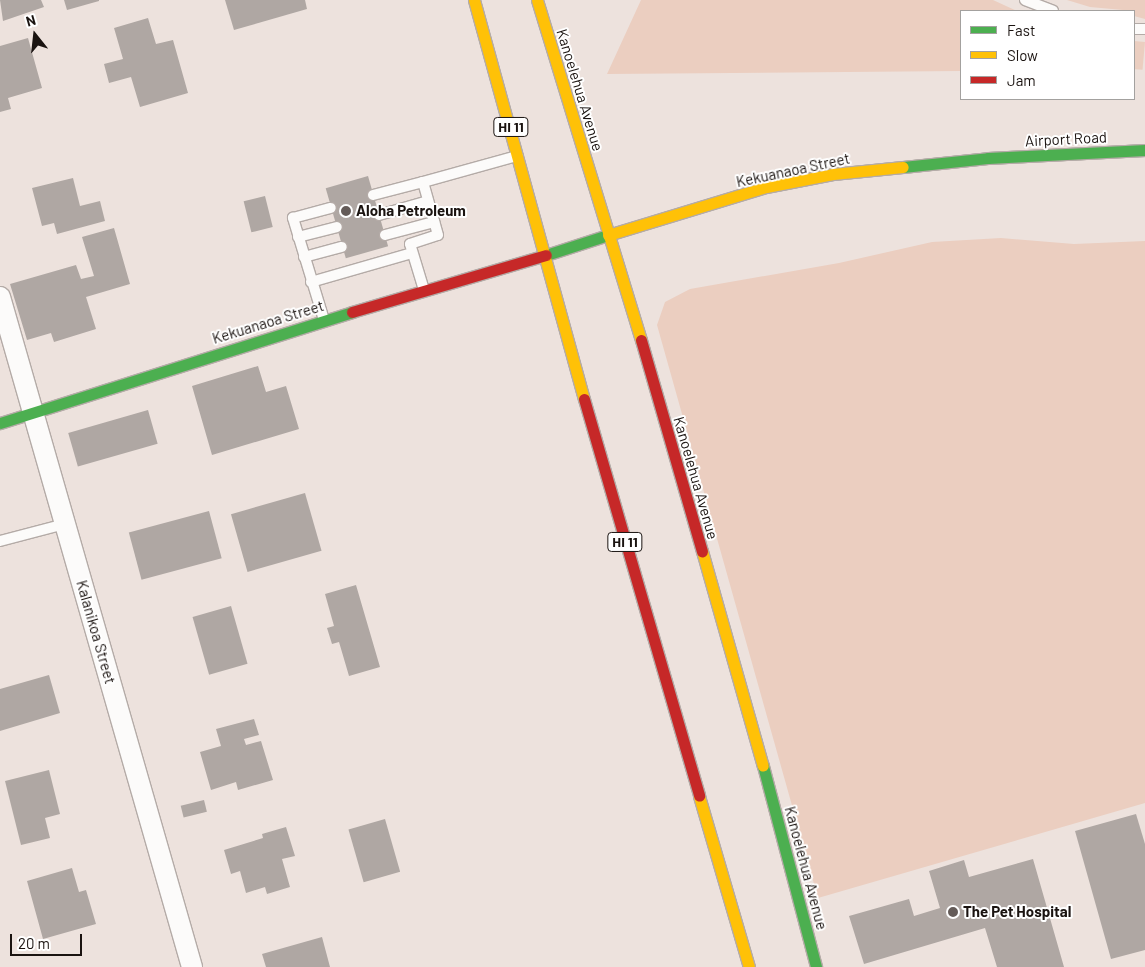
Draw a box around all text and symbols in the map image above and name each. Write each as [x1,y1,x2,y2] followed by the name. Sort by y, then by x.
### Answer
[10,10,60,60] north arrow
[960,10,1135,100] legend
[24,11,38,30] text: N
[1007,21,1035,39] text: Fast
[553,27,607,153] street label: Kanoelehua Avenue
[1007,46,1038,64] text: Slow
[1007,71,1036,89] text: Jam
[492,115,530,138] road number: HI 11
[1025,128,1107,150] street label: Airport Road
[735,149,851,191] street label: Kekuanaoa Street
[356,202,466,220] place label: Aloha Petroleum
[340,205,352,217] marker: Aloha Petroleum
[210,296,326,348] street label: Kekuanaoa Street
[670,415,722,541] street label: Kanoelehua Avenue
[606,530,644,554] road number: HI 11
[73,578,119,686] street label: Kalanikoa Street
[781,804,831,932] street label: Kanoelehua Avenue
[963,903,1071,921] place label: The Pet Hospital
[947,906,959,918] marker: The Pet Hospital
[12,924,85,956] scale bar
[18,934,50,952] text: 20 m

